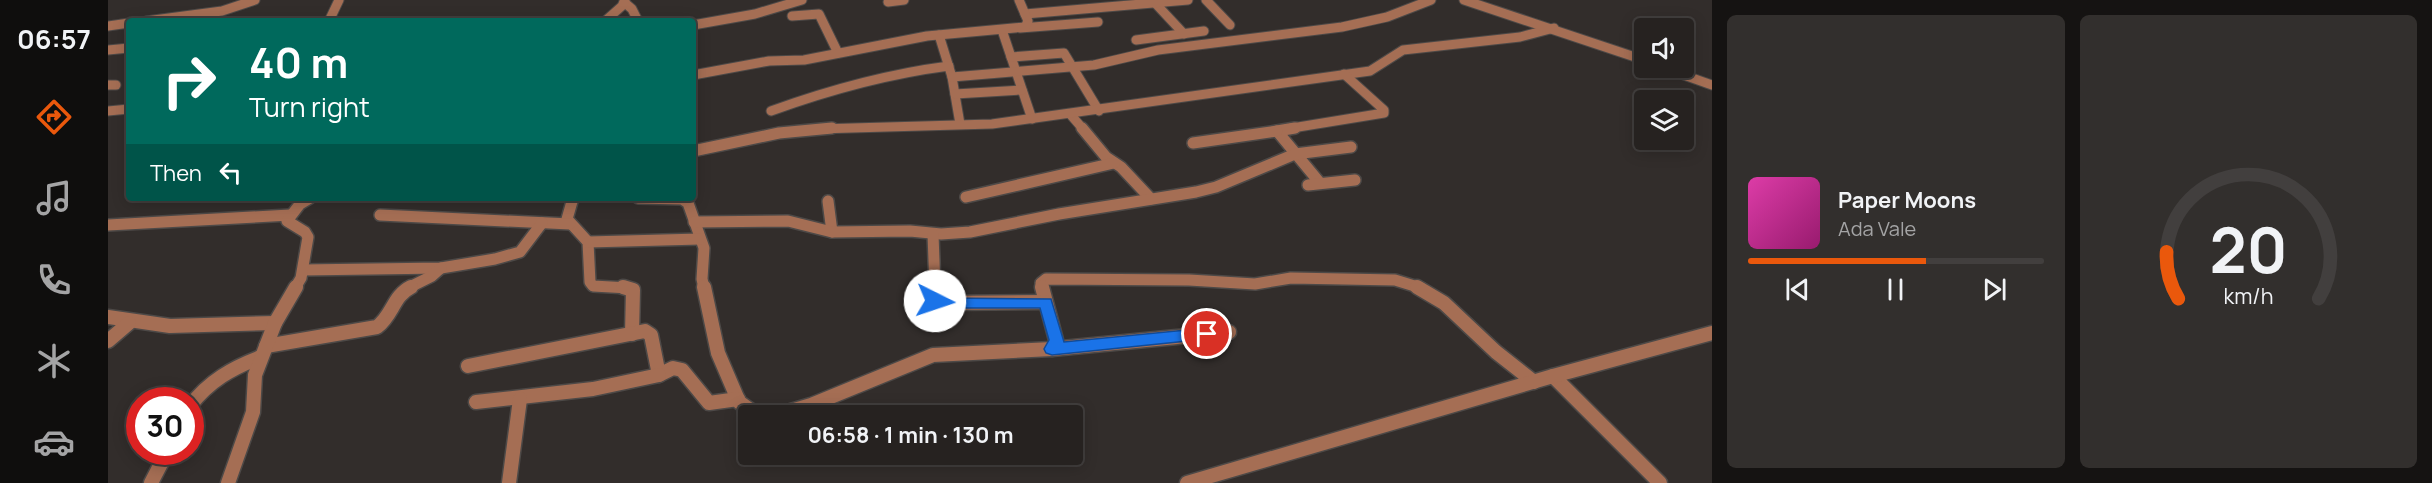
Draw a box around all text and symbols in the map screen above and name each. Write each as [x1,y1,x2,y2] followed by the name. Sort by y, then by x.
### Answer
[1634,18,1694,150] map controls
[1634,18,1694,78] button: sound
[17,20,91,57] text: 06:57
[249,33,348,91] text: 40 m
[150,42,228,120] icon: right
[249,88,370,125] text: Turn right
[1634,90,1694,150] button: layers
[33,96,75,138] icon: directions
[214,156,247,189] icon: left
[150,158,202,188] text: Then
[33,177,75,219] icon: music
[1838,185,1976,215] text: Paper Moons
[2209,206,2287,292] text: 20
[1838,215,1916,242] text: Ada Vale
[33,259,75,301] icon: phone
[903,269,967,333] position arrow
[1781,273,1814,306] icon: previous
[1879,273,1912,306] icon: pause
[1978,273,2011,306] icon: next
[2223,281,2273,310] text: km/h
[1181,308,1232,359] pin
[1190,317,1223,350] icon: arrive
[33,340,75,382] icon: climate
[126,387,204,465] speed limit sign: 30
[807,420,1014,450] text: 06:58 · 1 min · 130 m
[33,421,75,463] icon: car

